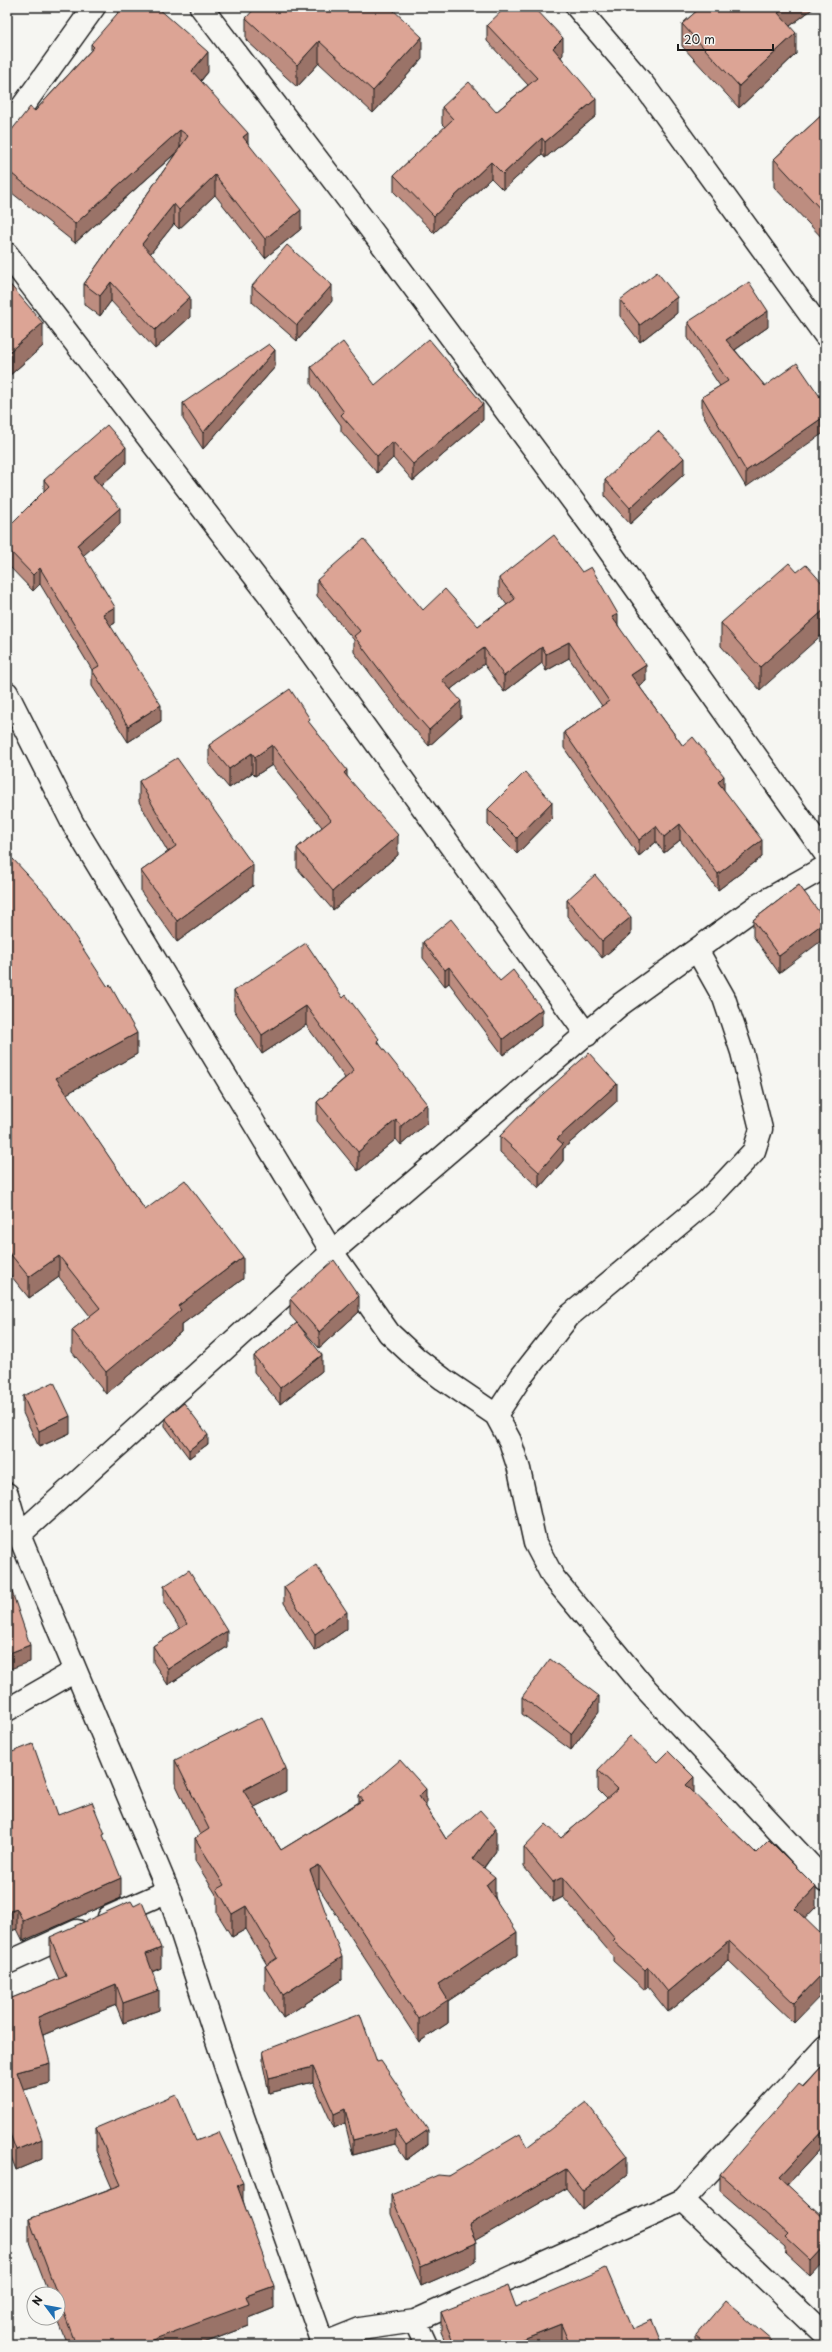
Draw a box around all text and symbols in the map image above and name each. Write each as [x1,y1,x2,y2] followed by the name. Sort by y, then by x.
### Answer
[678,26,773,52] scale bar
[684,30,715,48] text: 20 m
[26,2286,66,2326] north arrow
[28,2292,47,2309] text: N

